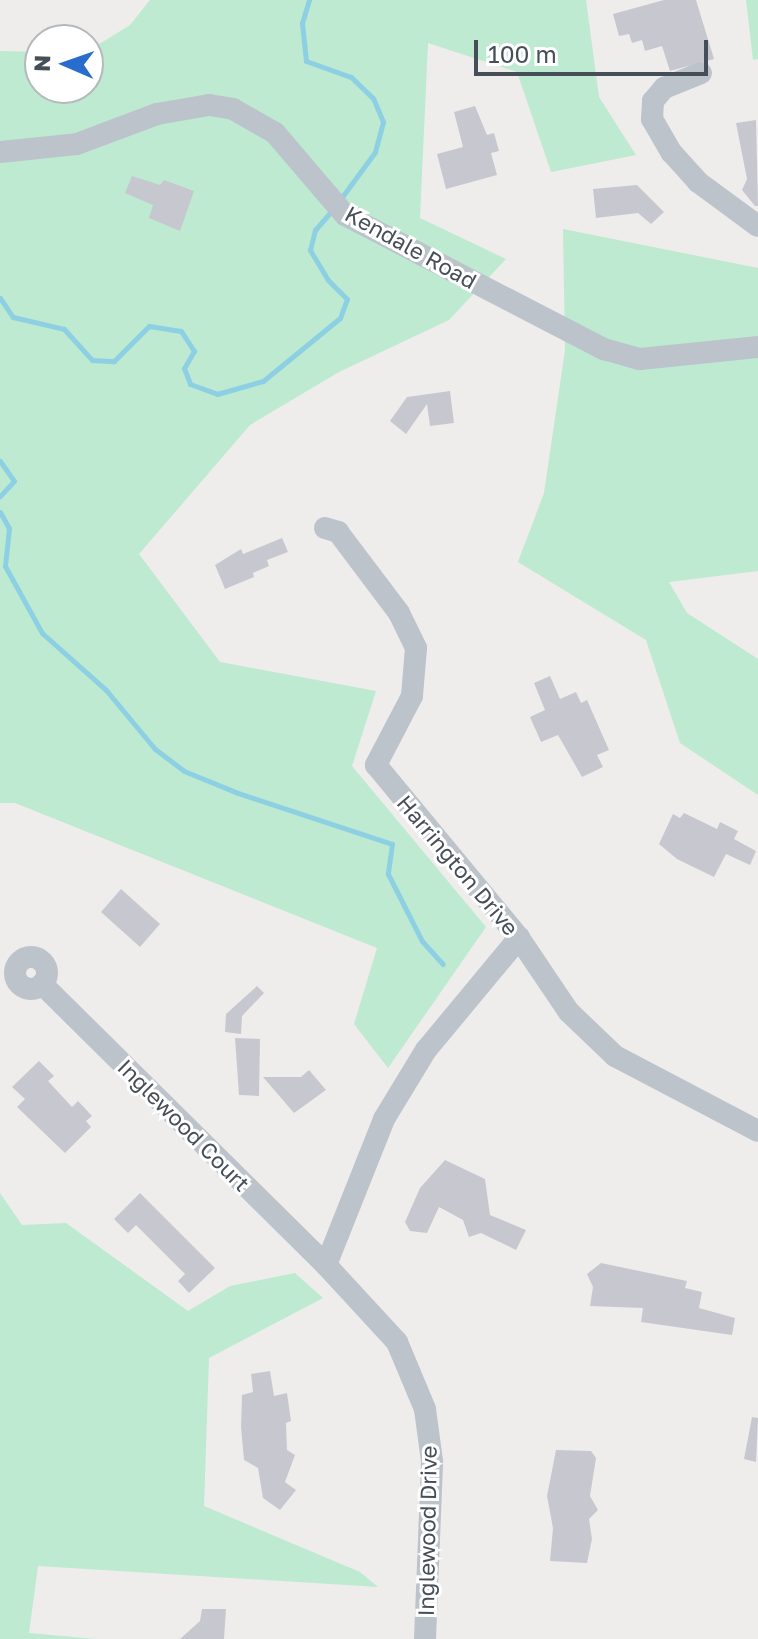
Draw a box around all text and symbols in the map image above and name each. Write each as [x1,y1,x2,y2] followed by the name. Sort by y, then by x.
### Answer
[24,24,104,104] north arrow
[478,24,712,74] scale bar
[488,39,557,68] text: 100 m
[28,54,55,72] text: N
[341,200,481,294] street label: Kendale Road
[392,790,524,940] street label: Harrington Drive
[113,1054,255,1196] street label: Inglewood Court
[412,1445,442,1617] street label: Inglewood Drive

